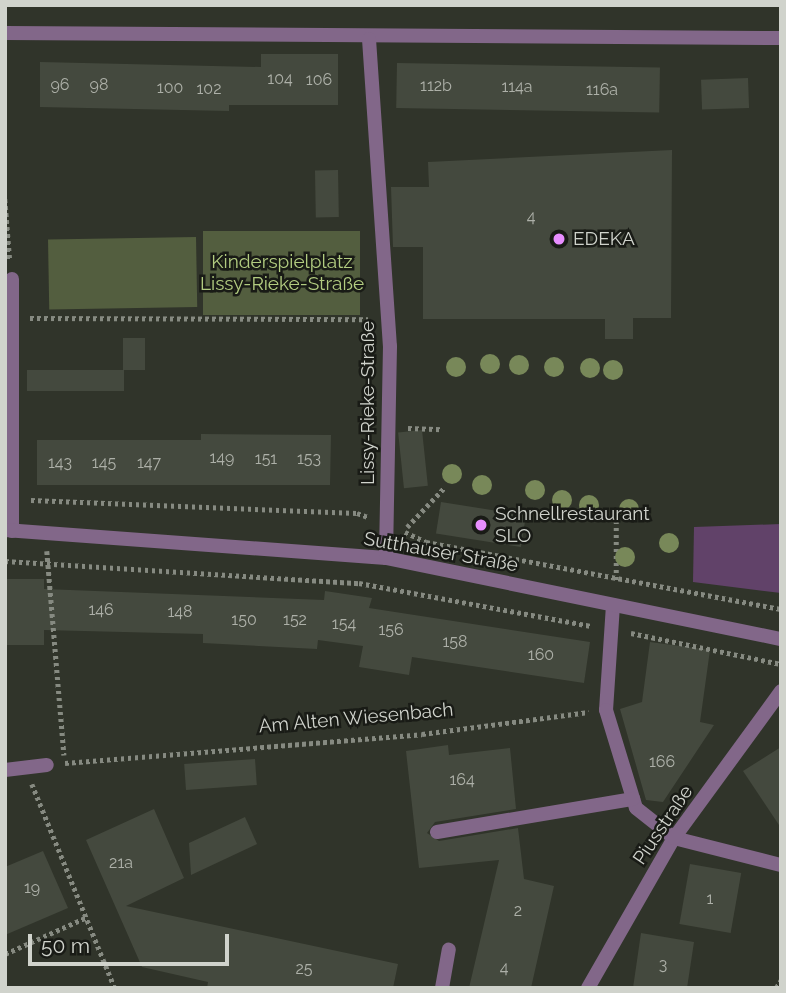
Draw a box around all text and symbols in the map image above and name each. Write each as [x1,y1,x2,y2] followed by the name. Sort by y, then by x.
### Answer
[267,69,293,89] house number: 104
[306,70,332,90] house number: 106
[50,75,70,95] house number: 96
[90,75,108,95] house number: 98
[420,76,452,96] house number: 112b
[501,77,533,97] house number: 114a
[157,78,183,98] house number: 100
[197,79,221,99] house number: 102
[586,80,618,100] house number: 116a
[527,207,535,227] house number: 4
[573,228,635,250] place label: EDEKA
[551,231,567,247] marker: EDEKA
[200,251,364,295] park label: Kinderspielplatz Lissy-Rieke-Straße
[357,321,379,485] street label: Lissy-Rieke-Straße
[210,448,234,468] house number: 149
[255,449,277,469] house number: 151
[297,449,321,469] house number: 153
[48,453,72,473] house number: 143
[92,453,116,473] house number: 145
[137,453,161,473] house number: 147
[495,503,650,547] place label: Schnellrestaurant SLO
[473,517,489,533] marker: Schnellrestaurant SLO
[362,527,520,577] street label: Sutthauser Straße
[88,600,114,620] house number: 146
[167,602,193,622] house number: 148
[231,610,257,630] house number: 150
[283,610,307,630] house number: 152
[332,614,356,634] house number: 154
[378,620,404,640] house number: 156
[442,632,468,652] house number: 158
[528,645,554,665] house number: 160
[257,698,455,738] street label: Am Alten Wiesenbach
[649,752,675,772] house number: 166
[449,770,475,790] house number: 164
[628,781,698,869] street label: Piusstraße
[109,853,133,873] house number: 21a
[24,878,40,898] house number: 19
[707,889,713,909] house number: 1
[514,901,522,921] house number: 2
[32,920,233,964] scale bar
[41,933,90,958] text: 50 m
[659,955,667,975] house number: 3
[500,958,508,978] house number: 4
[295,959,313,979] house number: 25

